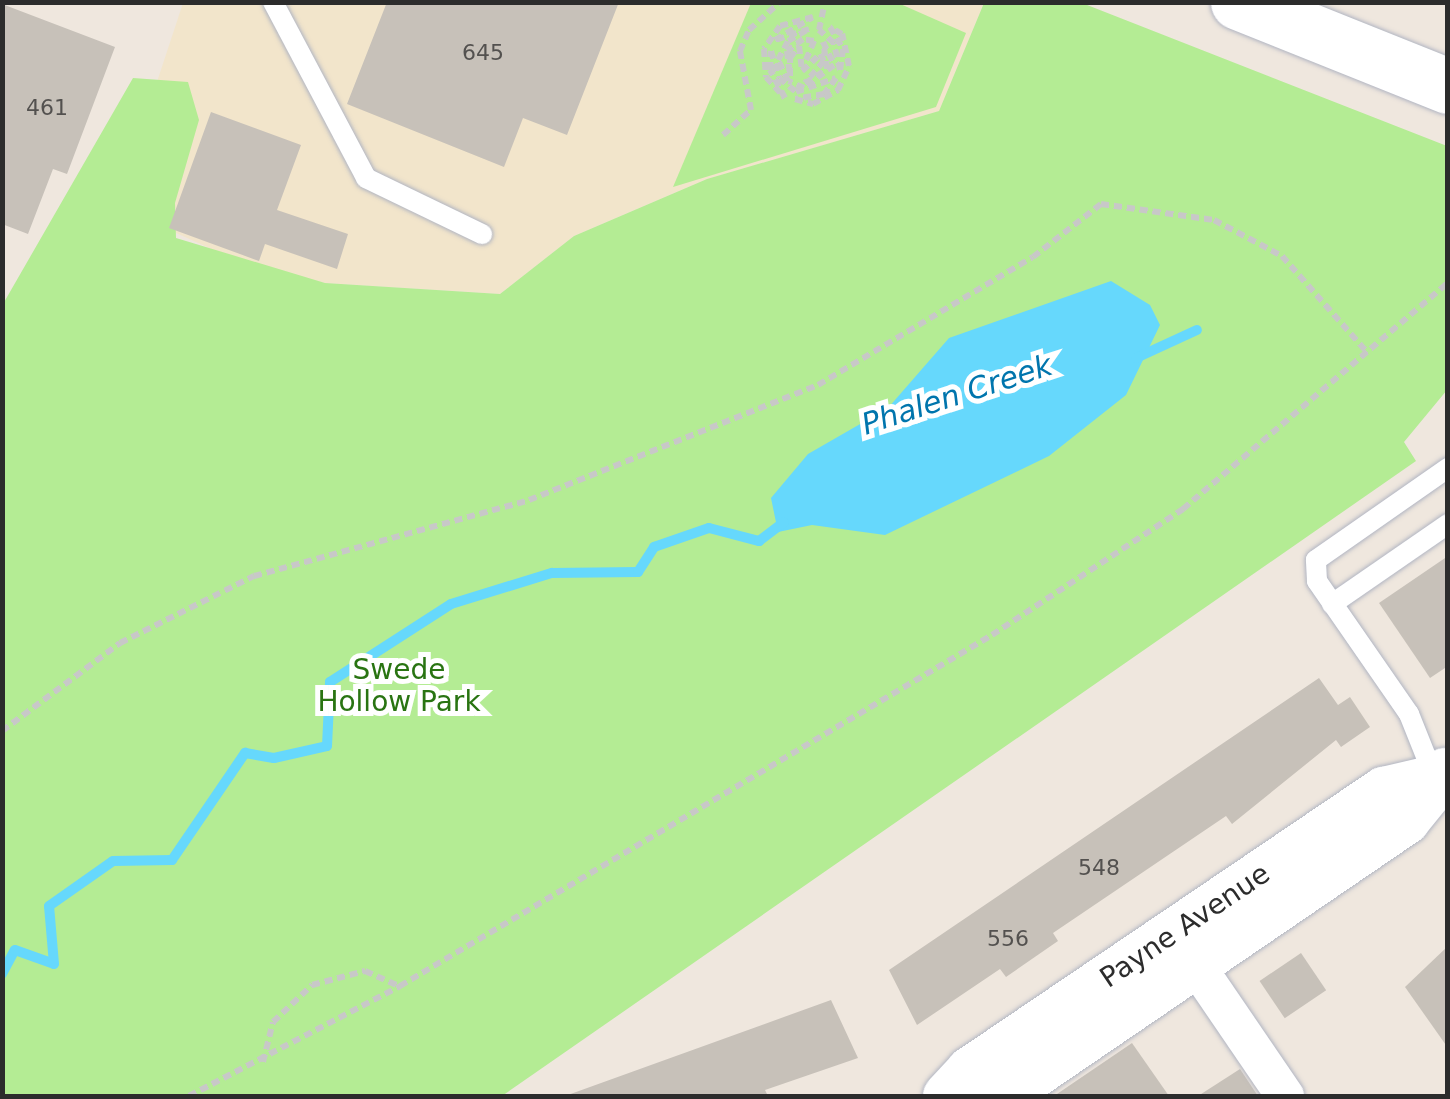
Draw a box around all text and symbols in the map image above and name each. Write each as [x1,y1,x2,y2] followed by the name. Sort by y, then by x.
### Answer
[462,40,504,66] house number: 645
[26,95,68,121] house number: 461
[857,347,1057,443] water label: Phalen Creek
[317,653,481,719] park label: Swede Hollow Park
[1078,855,1120,881] house number: 548
[1094,857,1276,995] street label: Payne Avenue
[987,926,1029,952] house number: 556

